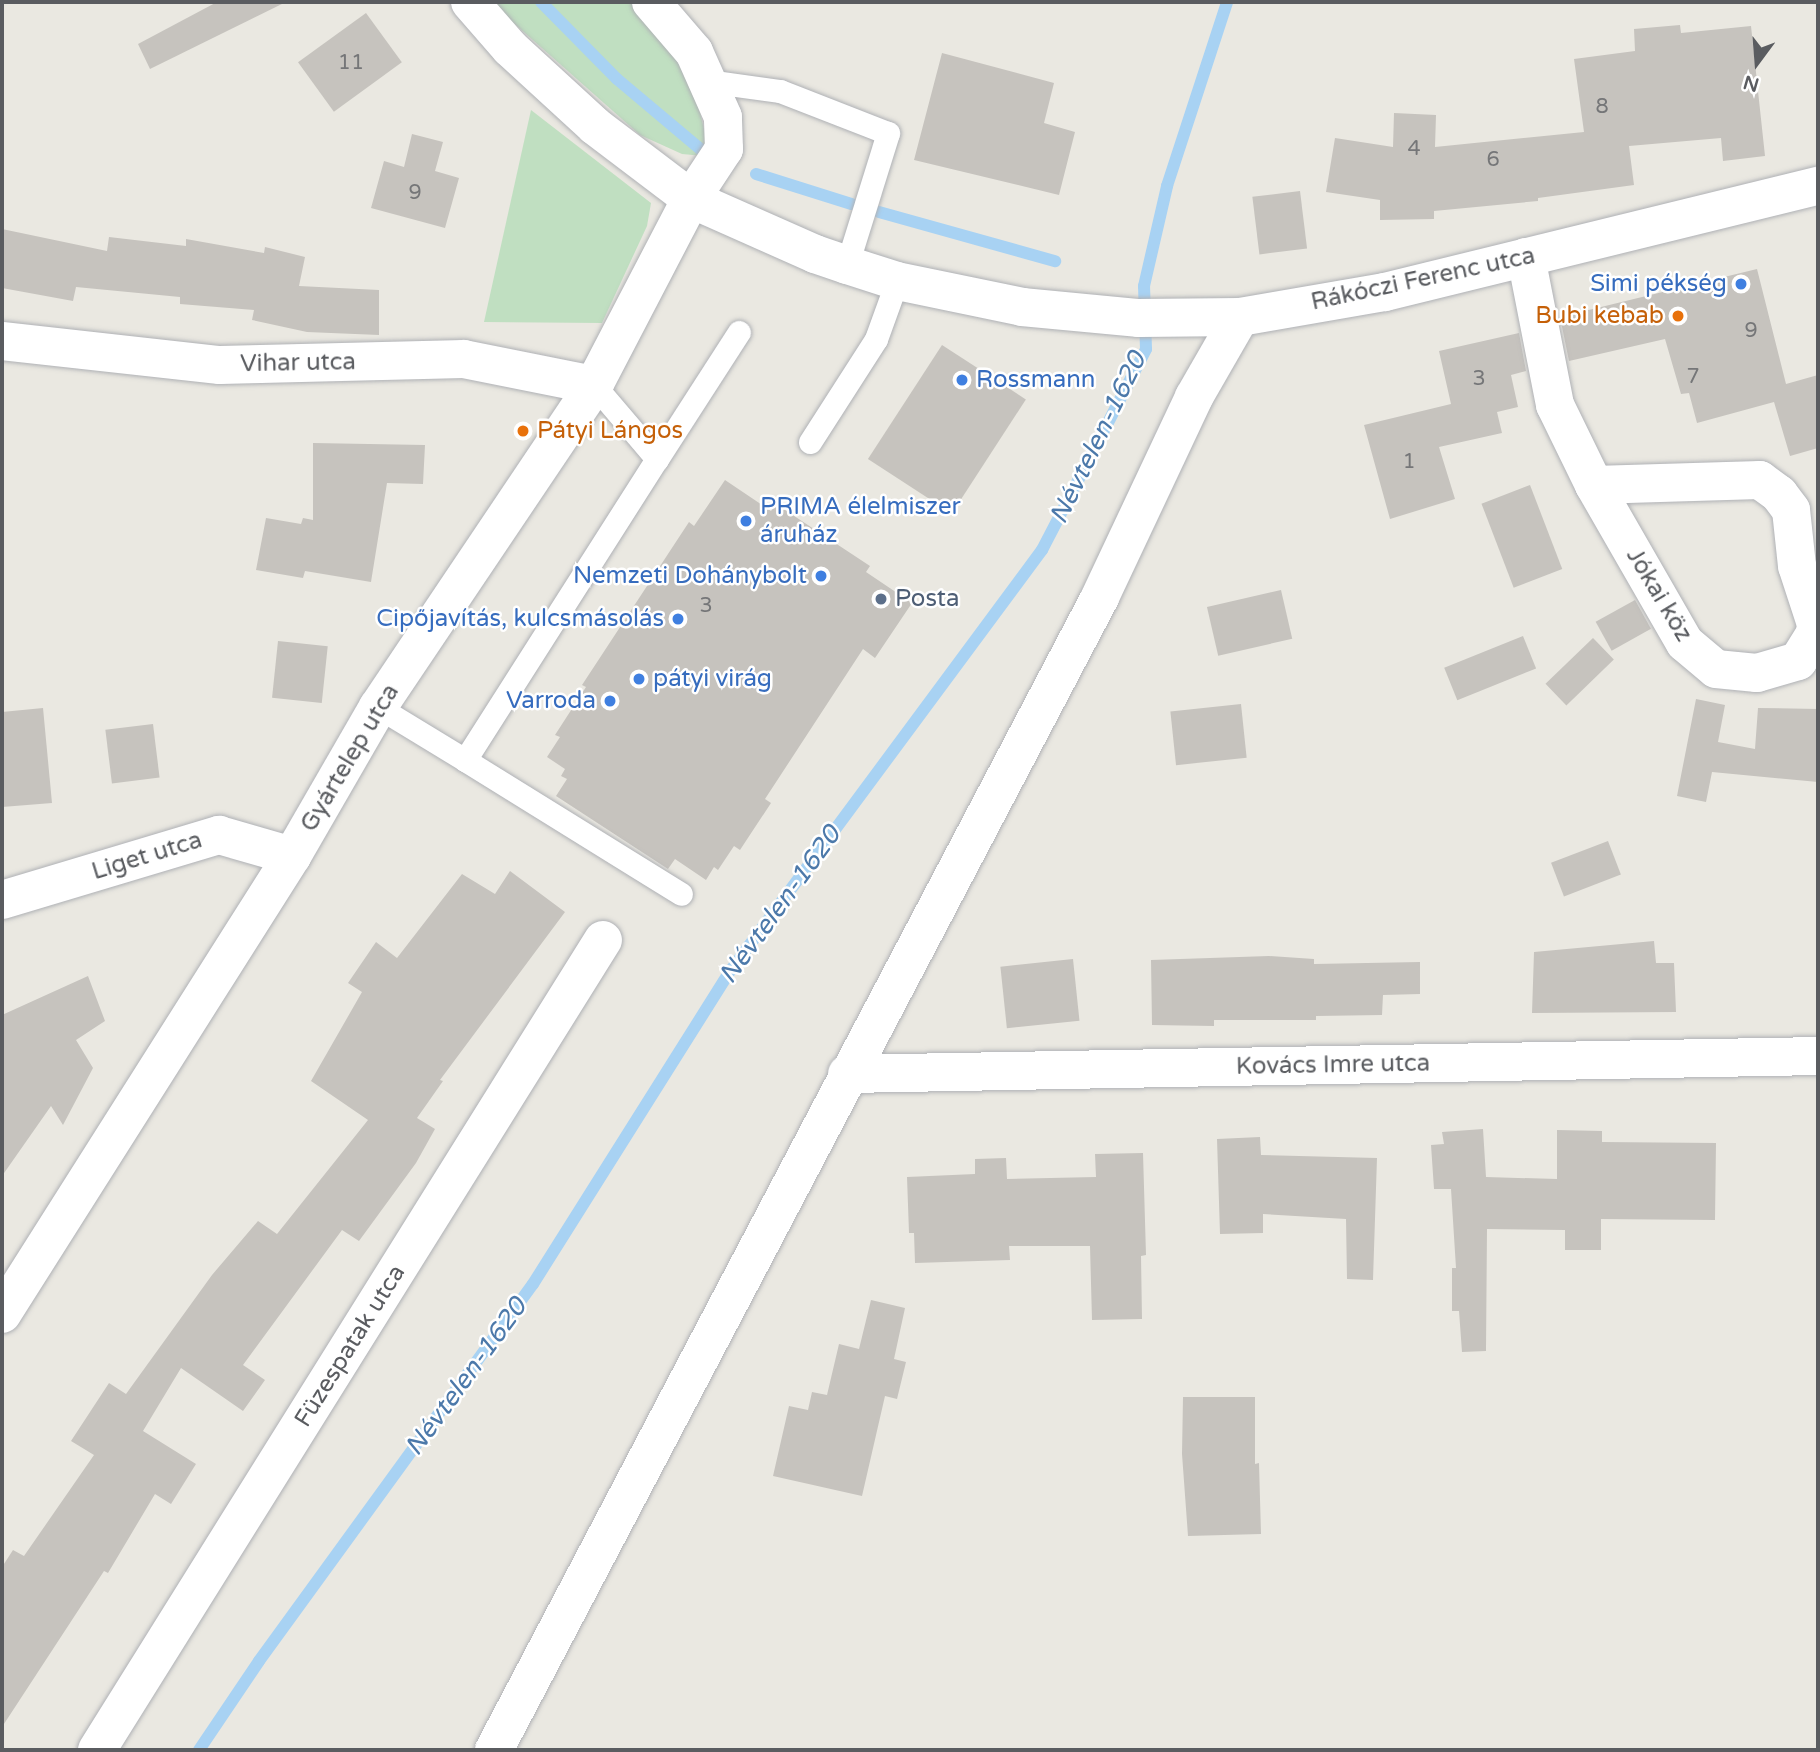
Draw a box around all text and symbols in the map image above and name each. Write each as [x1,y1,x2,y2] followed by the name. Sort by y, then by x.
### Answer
[1722,28,1792,98] north arrow
[338,50,364,76] house number: 11
[1741,71,1762,96] text: N
[1595,94,1609,120] house number: 8
[1407,136,1421,162] house number: 4
[1486,147,1500,173] house number: 6
[408,180,422,206] house number: 9
[1308,241,1538,317] street label: Rákóczi Ferenc utca
[1590,270,1727,298] place label: Simi pékség
[1733,276,1749,292] marker: Simi pékség
[1535,302,1664,330] place label: Bubi kebab
[1670,308,1686,324] marker: Bubi kebab
[1744,318,1758,344] house number: 9
[1043,347,1153,529] water label: Névtelen-1620
[240,348,356,378] street label: Vihar utca
[1686,364,1700,390] house number: 7
[976,366,1095,394] place label: Rossmann
[1472,366,1486,392] house number: 3
[954,372,970,388] marker: Rossmann
[537,417,683,445] place label: Pátyi Lángos
[515,423,531,439] marker: Pátyi Lángos
[1402,449,1416,475] house number: 1
[760,493,961,549] place label: PRIMA élelmiszer áruház
[738,513,754,529] marker: PRIMA élelmiszer áruház
[1620,543,1698,647] street label: Jókai köz
[573,562,807,590] place label: Nemzeti Dohánybolt
[813,568,829,584] marker: Nemzeti Dohánybolt
[895,585,959,613] place label: Posta
[873,591,889,607] marker: Posta
[699,593,713,619] house number: 3
[376,605,664,633] place label: Cipőjavítás, kulcsmásolás
[670,611,686,627] marker: Cipőjavítás, kulcsmásolás
[653,665,772,693] place label: pátyi virág
[631,671,647,687] marker: pátyi virág
[295,679,405,837] street label: Gyártelep utca
[506,687,596,715] place label: Varroda
[602,693,618,709] marker: Varroda
[712,820,848,990] water label: Névtelen-1620
[88,826,206,886] street label: Liget utca
[1236,1049,1430,1081] street label: Kovács Imre utca
[289,1260,411,1432] street label: Füzespatak utca
[398,1292,534,1462] water label: Névtelen-1620

